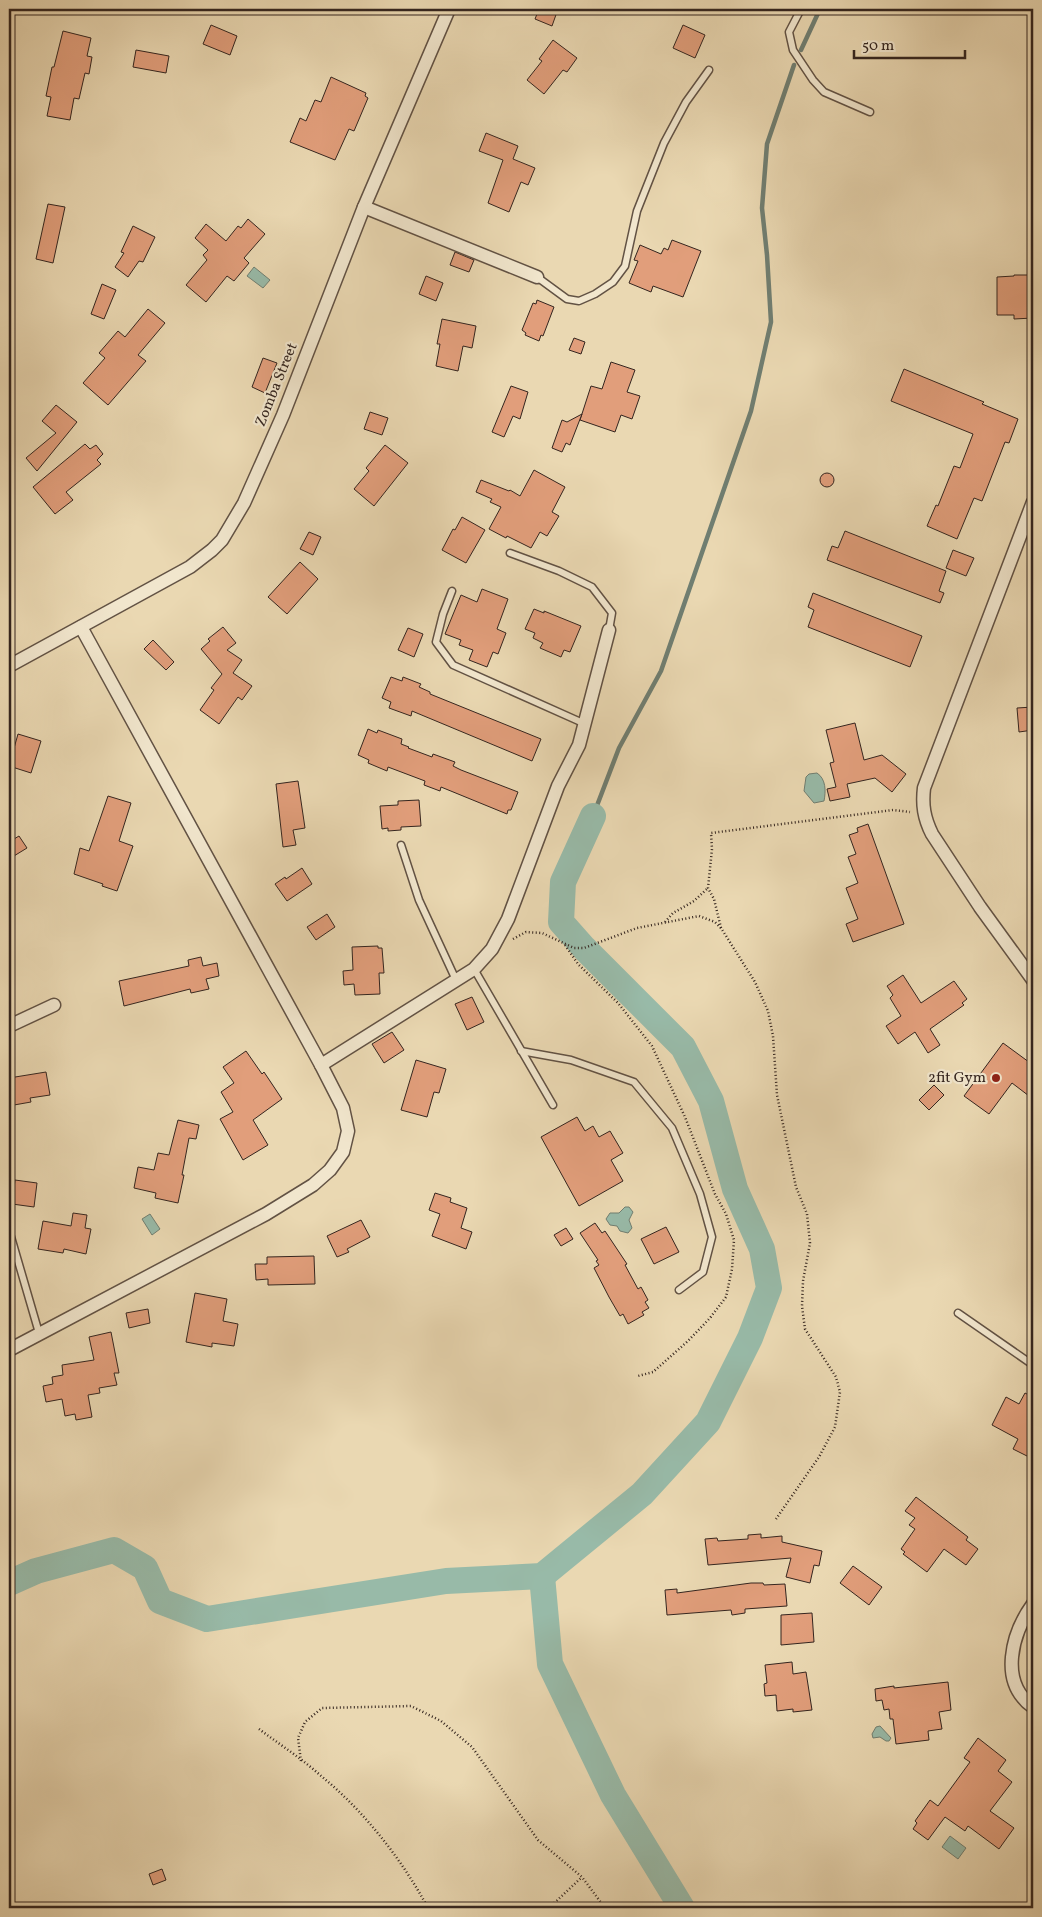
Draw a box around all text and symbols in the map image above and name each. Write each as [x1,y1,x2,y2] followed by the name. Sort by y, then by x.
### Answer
[854,28,966,60] scale bar
[862,36,894,57] text: 50 m
[251,340,303,430] street label: Zomba Street
[928,1068,986,1089] place label: 2fit Gym
[990,1072,1002,1084] marker: 2fit Gym

